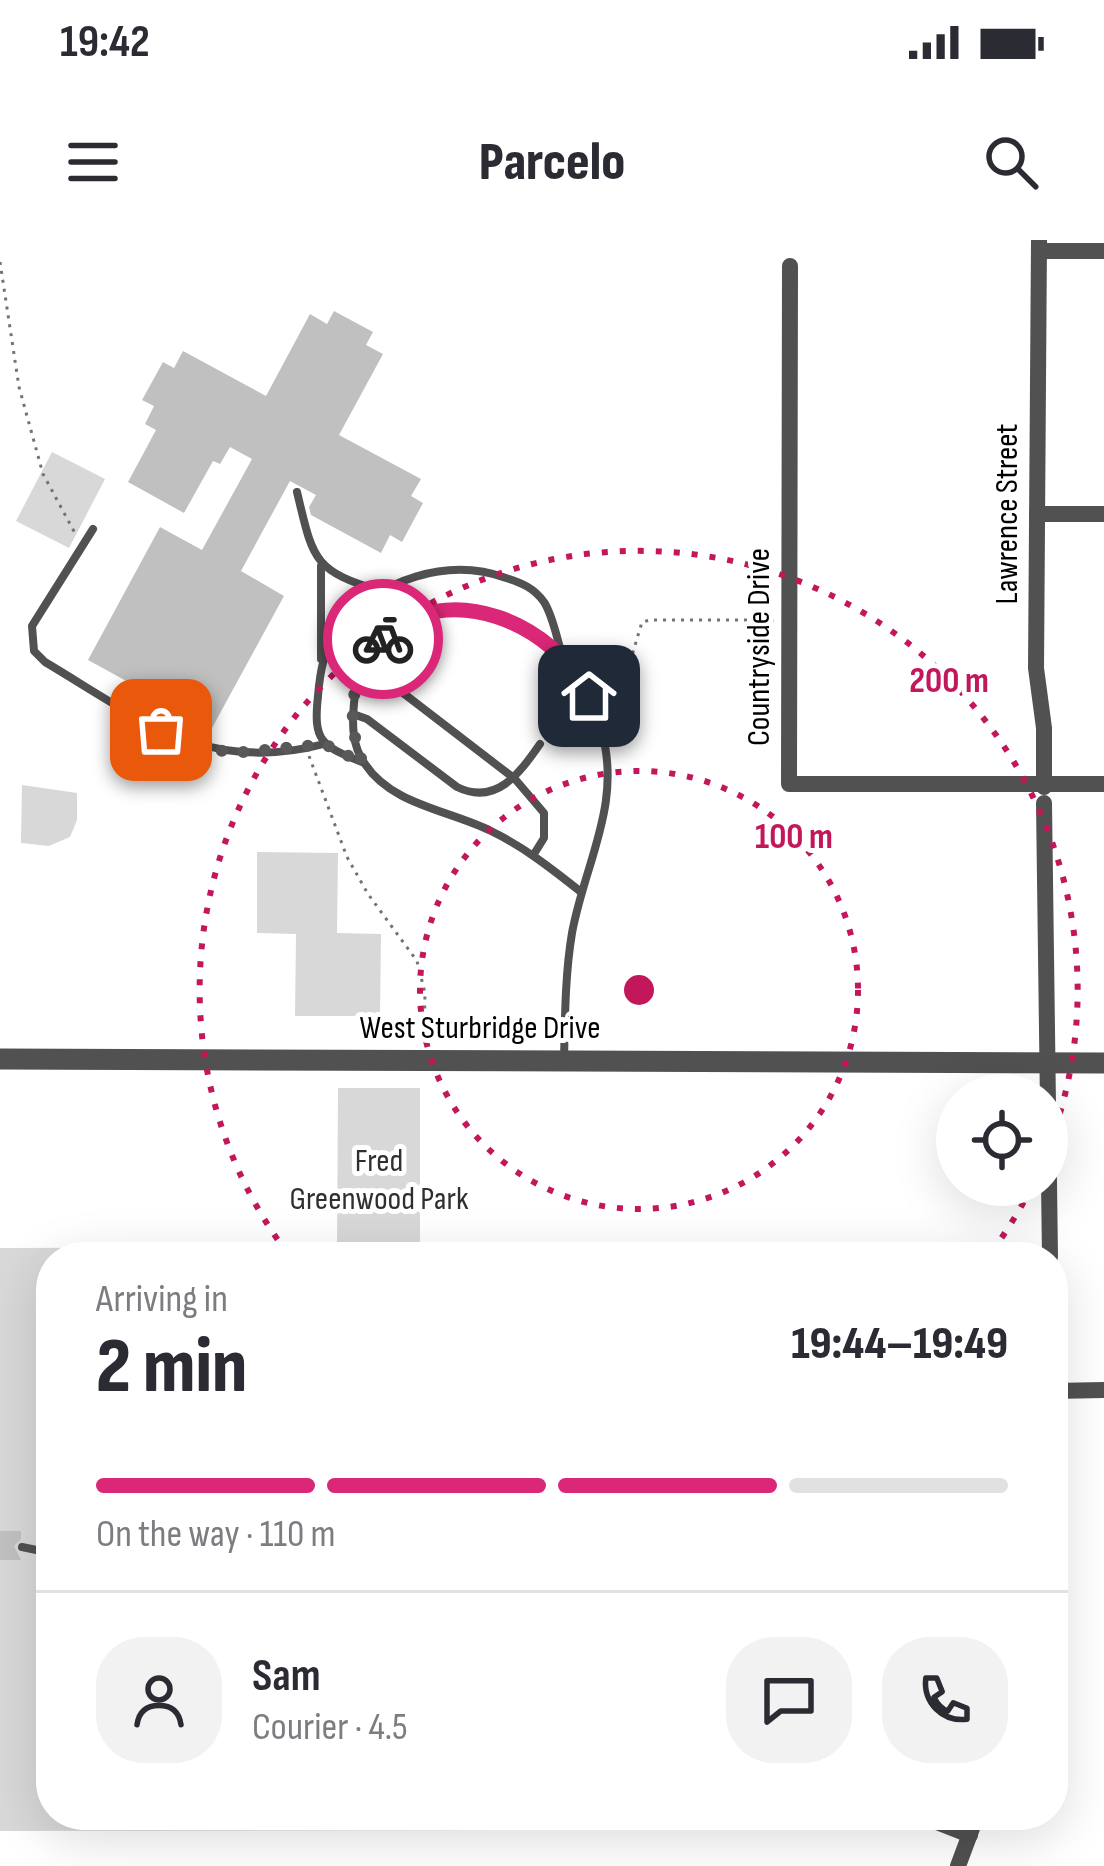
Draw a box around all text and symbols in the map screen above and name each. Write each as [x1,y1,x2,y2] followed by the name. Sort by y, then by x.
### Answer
[60,15,150,70] text: 19:42
[60,129,126,195] icon: menu
[978,129,1044,195] icon: search
[479,130,625,195] text: Parcelo
[987,424,1027,604] street label: Lawrence Street
[739,548,779,746] street label: Countryside Drive
[323,579,443,699] courier
[350,606,416,672] icon: bike
[538,645,640,747] pin
[909,660,989,703] text: 200 m
[556,663,622,729] icon: home
[110,679,212,781] pin
[128,697,194,763] icon: bag
[755,816,833,859] text: 100 m
[618,969,660,1011] centre of rings
[359,1008,601,1048] street label: West Sturbridge Drive
[936,1074,1068,1206] map controls
[936,1074,1068,1206] button: locate
[289,1141,469,1219] park label: Fred Greenwood Park
[96,1276,228,1323] text: Arriving in
[791,1317,1008,1372] text: 19:44–19:49
[96,1321,247,1414] text: 2 min
[96,1511,336,1558] text: On the way · 110 m
[96,1637,222,1763] button: person
[726,1637,852,1763] button: chat
[882,1637,1008,1763] button: phone
[252,1649,321,1704] text: Sam
[252,1704,408,1751] text: Courier · 4.5

